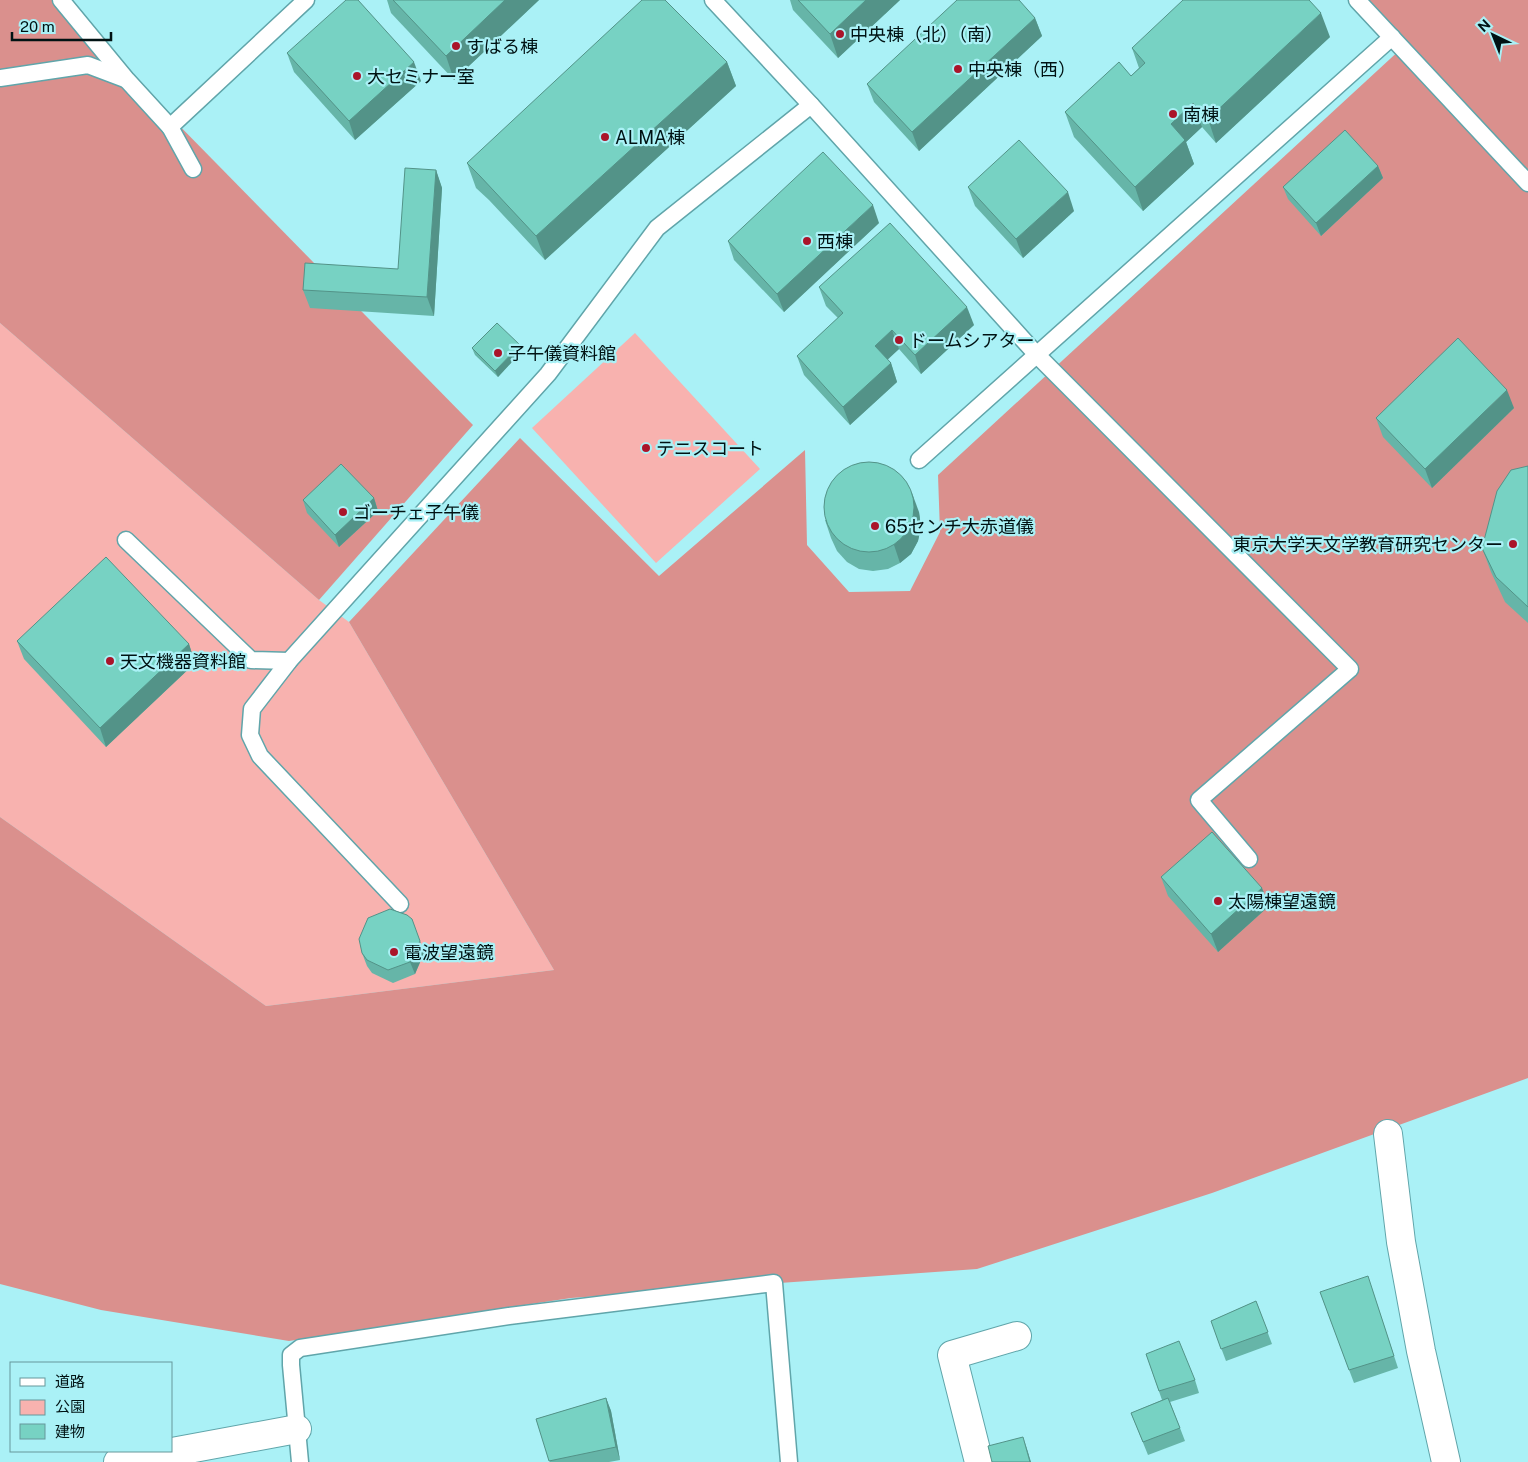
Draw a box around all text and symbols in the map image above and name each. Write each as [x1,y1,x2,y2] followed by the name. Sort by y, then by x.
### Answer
[12,10,111,42] scale bar
[1468,10,1518,60] north arrow
[1475,16,1494,35] text: N
[20,18,55,35] text: 20 m
[850,24,1003,45] place label: 中央棟（北）（南）
[834,28,846,40] marker: 中央棟（北）（南）
[466,36,538,57] place label: すばる棟
[450,40,462,52] marker: すばる棟
[968,59,1076,80] place label: 中央棟（西）
[952,63,964,75] marker: 中央棟（西）
[367,66,475,87] place label: 大セミナー室
[351,70,363,82] marker: 大セミナー室
[1183,104,1219,125] place label: 南棟
[1167,108,1179,120] marker: 南棟
[615,127,685,148] place label: ALMA棟
[599,131,611,143] marker: ALMA棟
[817,231,853,252] place label: 西棟
[801,235,813,247] marker: 西棟
[909,330,1034,351] place label: ドームシアター
[893,334,905,346] marker: ドームシアター
[508,343,616,364] place label: 子午儀資料館
[492,347,504,359] marker: 子午儀資料館
[656,438,764,459] place label: テニスコート
[640,442,652,454] marker: テニスコート
[353,502,479,523] place label: ゴーチェ子午儀
[337,506,349,518] marker: ゴーチェ子午儀
[885,516,1034,537] place label: 65センチ大赤道儀
[869,520,881,532] marker: 65センチ大赤道儀
[1233,534,1503,555] place label: 東京大学天文学教育研究センター
[1507,538,1519,550] marker: 東京大学天文学教育研究センター
[120,651,246,672] place label: 天文機器資料館
[104,655,116,667] marker: 天文機器資料館
[1228,891,1336,912] place label: 太陽棟望遠鏡
[1212,895,1224,907] marker: 太陽棟望遠鏡
[404,942,494,963] place label: 電波望遠鏡
[388,946,400,958] marker: 電波望遠鏡
[10,1362,172,1452] legend
[55,1373,85,1390] text: 道路
[55,1398,85,1415] text: 公園
[55,1423,85,1440] text: 建物

